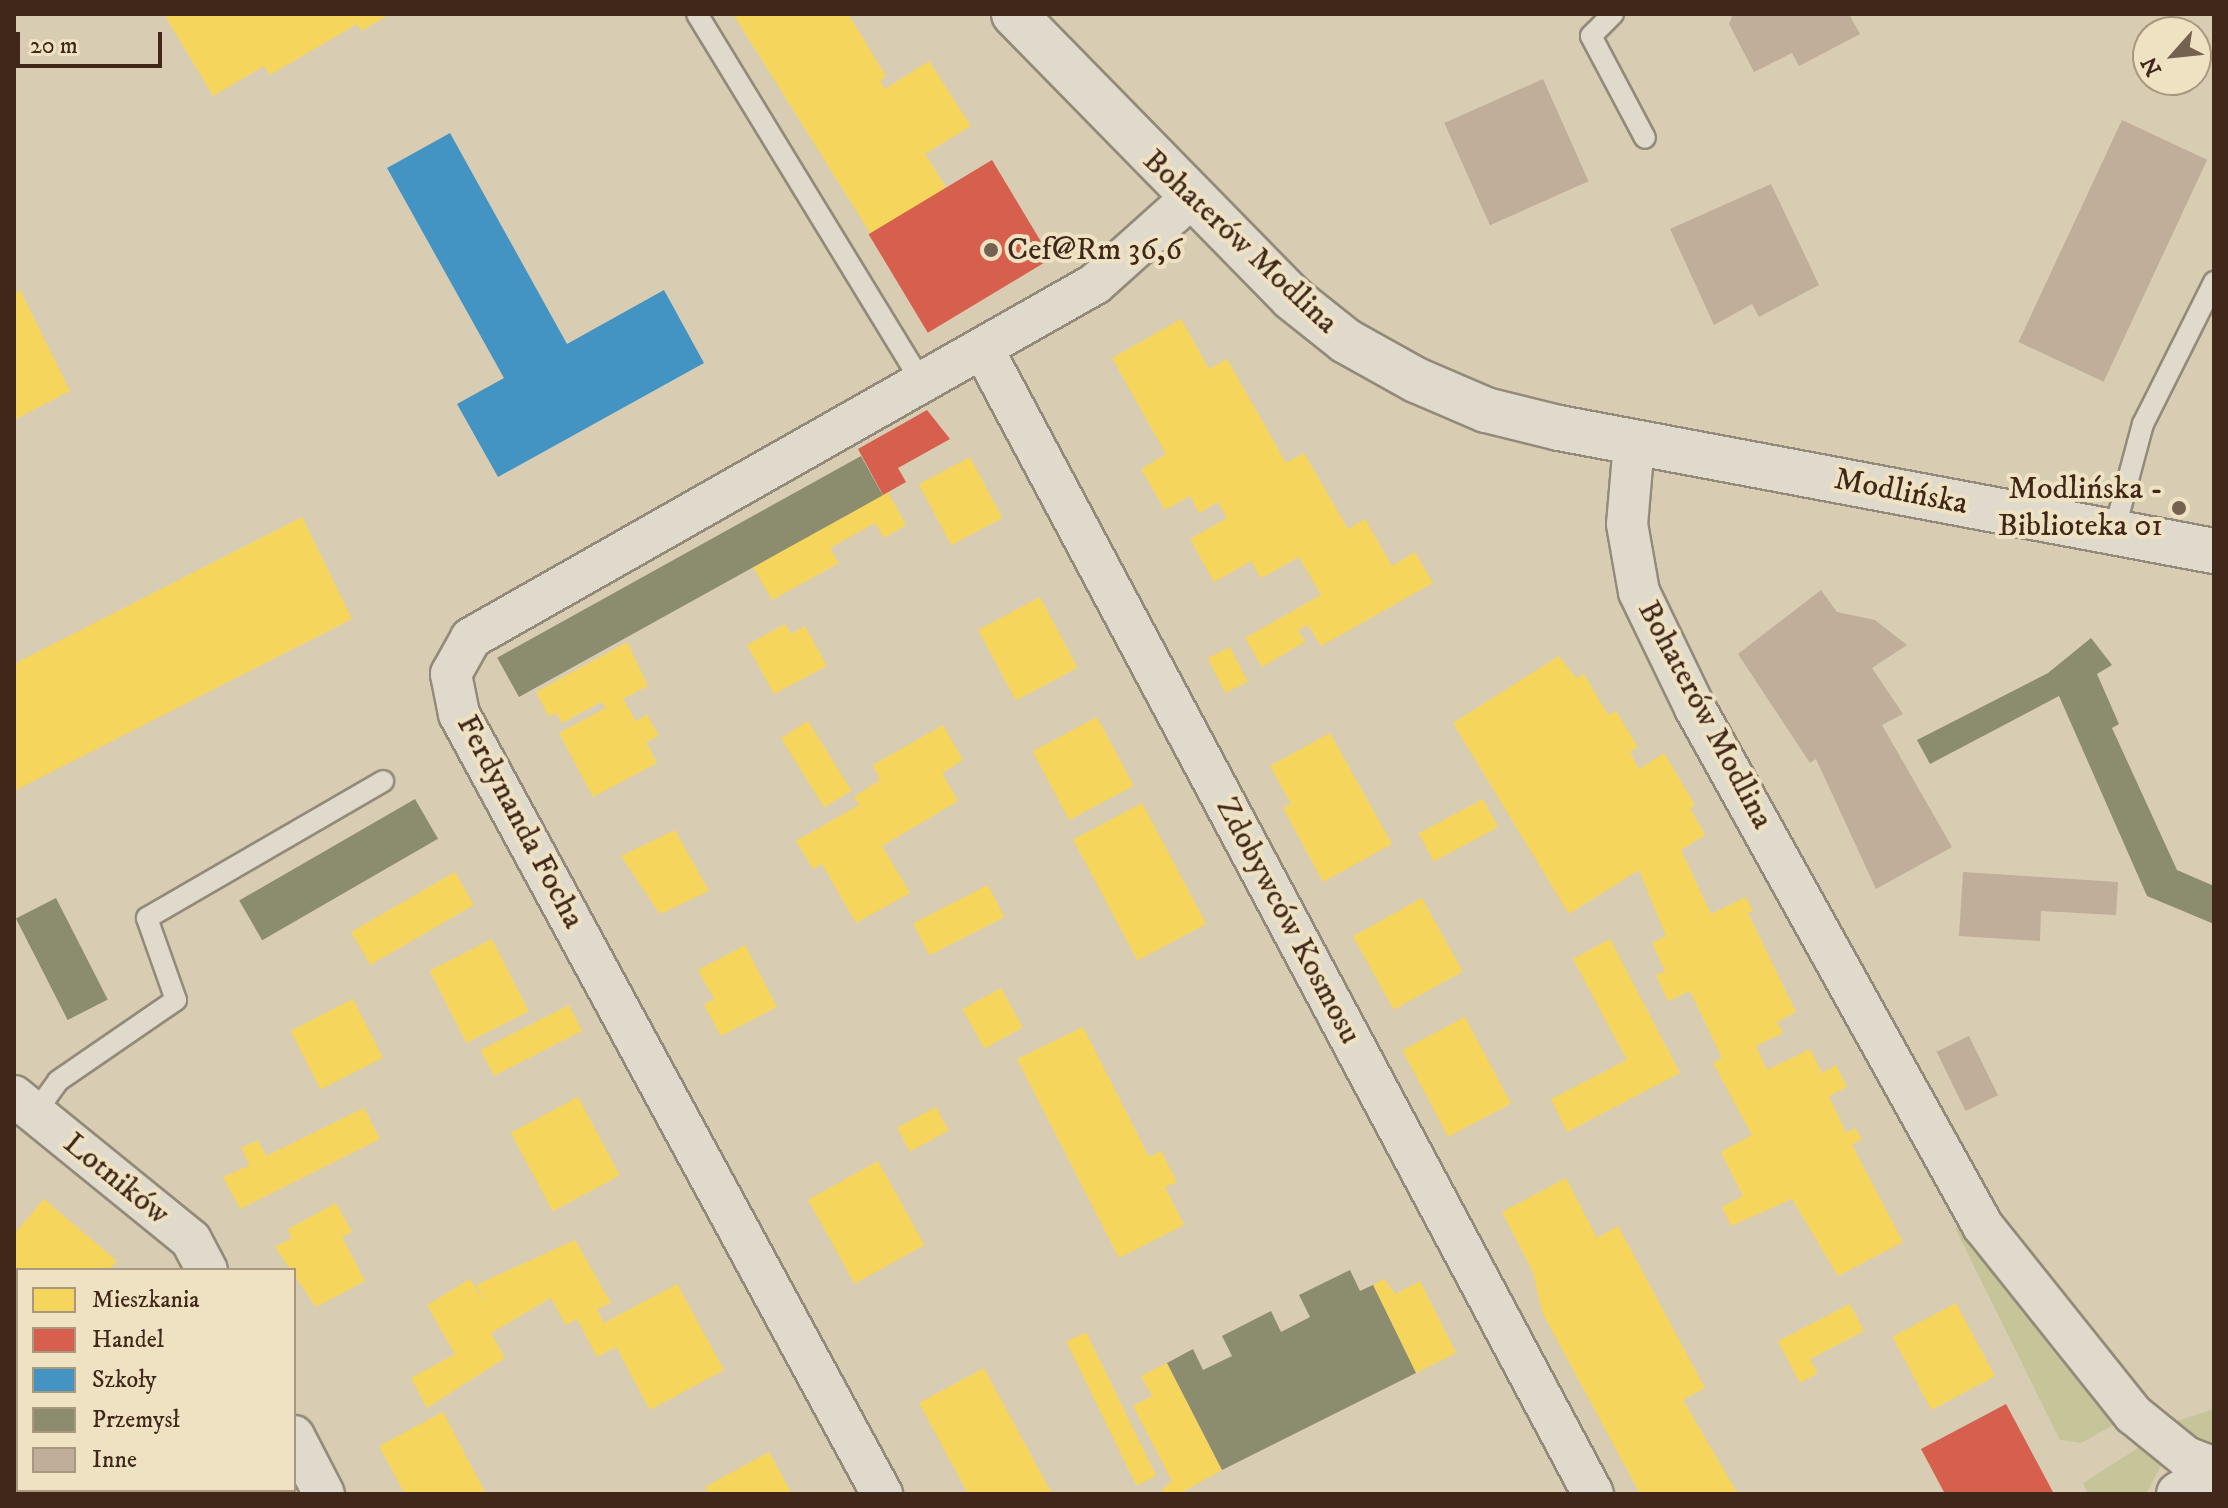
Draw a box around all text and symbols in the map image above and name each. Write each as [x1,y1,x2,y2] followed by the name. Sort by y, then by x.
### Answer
[20,16,166,66] scale bar
[2132,16,2212,96] north arrow
[30,31,78,61] text: 20 m
[2136,52,2168,80] text: N
[1134,142,1346,342] street label: Bohaterów Modlina
[1007,231,1182,269] place label: Cef@Rm 36,6
[982,241,1000,259] marker: Cef@Rm 36,6
[1831,460,1971,524] street label: Modlińska
[1998,471,2163,546] place label: Modlińska - Biblioteka 01
[2170,499,2188,517] marker: Modlińska - Biblioteka 01
[1629,594,1781,836] street label: Bohaterów Modlina
[448,709,592,935] street label: Ferdynanda Focha
[1207,791,1369,1051] street label: Zdobywców Kosmosu
[55,1125,177,1233] street label: Lotników
[16,1268,296,1492] legend
[92,1285,200,1315] text: Mieszkania
[92,1325,164,1355] text: Handel
[92,1365,156,1395] text: Szkoły
[92,1405,180,1435] text: Przemysł
[92,1445,137,1475] text: Inne

